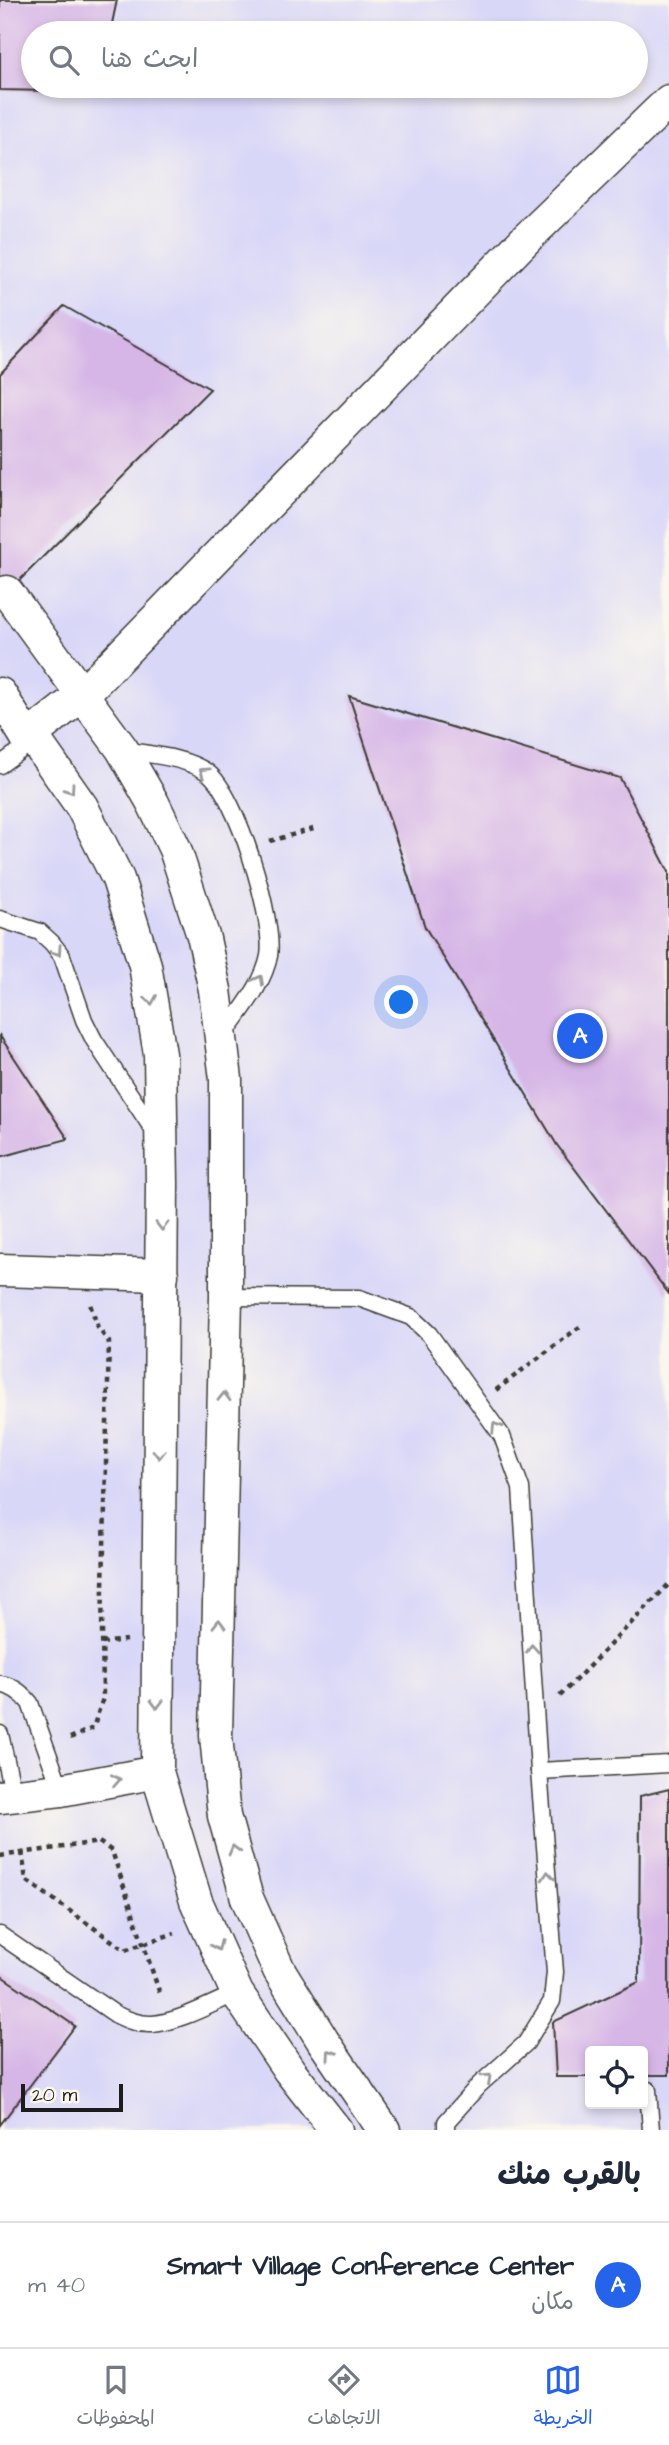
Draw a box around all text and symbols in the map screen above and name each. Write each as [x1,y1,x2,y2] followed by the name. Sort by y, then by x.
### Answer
[21,21,648,98] search box
[45,41,83,79] icon: search
[101,41,198,77] text: ابحث هنا
[199,767,212,780] one-way arrow
[62,781,74,794] one-way arrow
[49,943,61,956] one-way arrow
[251,975,265,987] one-way arrow
[384,985,418,1019] your location
[143,994,158,1006] one-way arrow
[557,1010,603,1062] pin: A
[154,1222,170,1232] one-way arrow
[216,1391,232,1401] one-way arrow
[491,1422,504,1435] one-way arrow
[152,1449,167,1460] one-way arrow
[211,1618,226,1629] one-way arrow
[525,1643,540,1654] one-way arrow
[149,1699,165,1710] one-way arrow
[110,1773,122,1788] one-way arrow
[228,1844,242,1856] one-way arrow
[541,1870,556,1881] one-way arrow
[209,1939,223,1951] one-way arrow
[585,2046,648,2109] map controls
[585,2046,648,2109] button: locate
[327,2049,339,2062] one-way arrow
[479,2074,492,2086] one-way arrow
[21,2081,122,2113] scale bar
[32,2082,77,2109] text: 20 m
[497,2154,641,2196] text: بالقرب منك
[167,2248,574,2284] text: Smart Village Conference Center
[28,2269,85,2301] text: 40 m
[611,2269,625,2301] text: A
[531,2286,574,2318] text: مكان
[76,2361,155,2434] tab: المحفوظات
[307,2361,381,2434] tab: الاتجاهات
[533,2361,593,2434] tab: الخريطة

